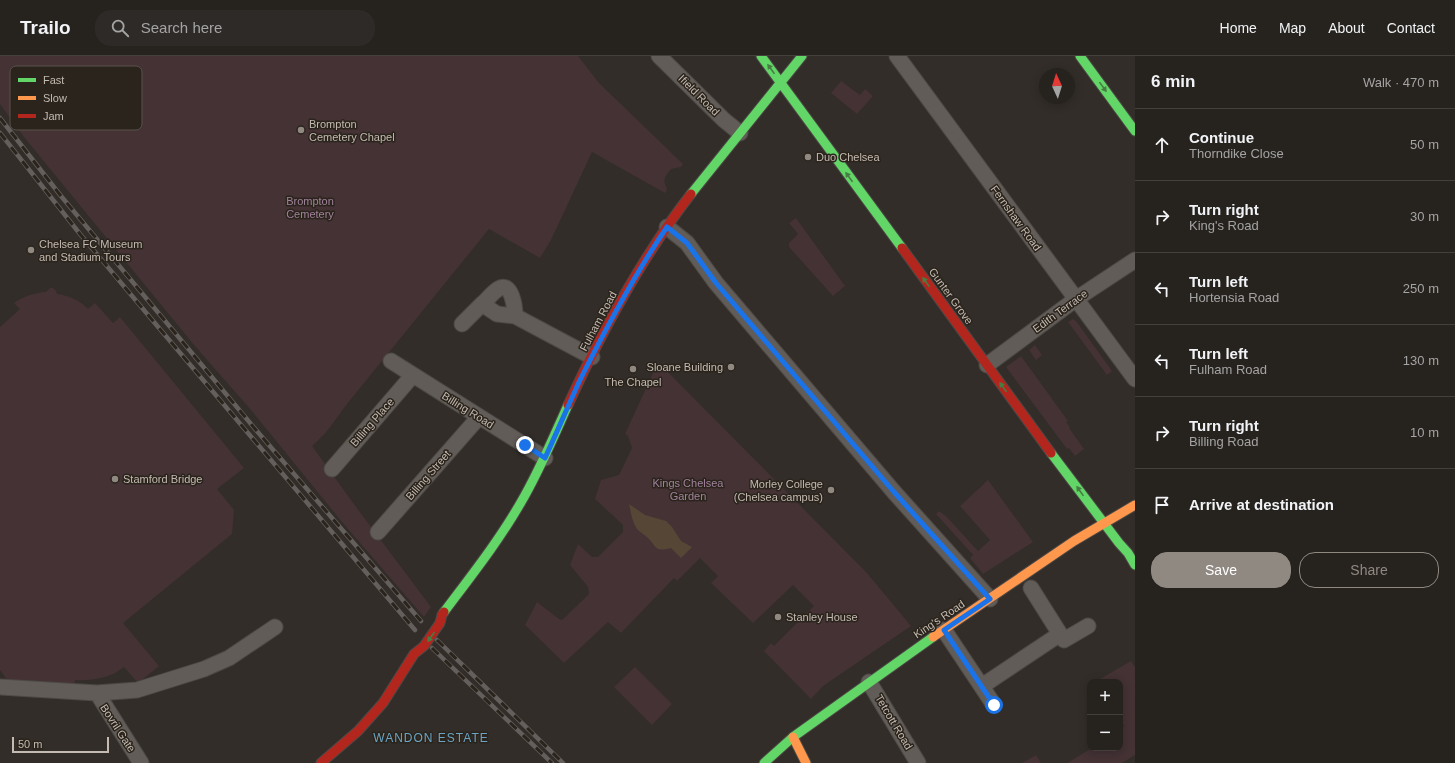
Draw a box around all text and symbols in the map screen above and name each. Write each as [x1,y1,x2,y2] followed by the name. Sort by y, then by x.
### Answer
[95,10,375,46] search box
[20,17,71,38] text: Trailo
[109,17,131,39] icon: search
[141,19,222,36] text: Search here
[1220,20,1257,36] text: Home
[1279,20,1306,36] text: Map
[1328,20,1365,36] text: About
[1387,20,1435,36] text: Contact
[767,64,775,74] one-way arrow
[10,66,142,130] legend
[1039,68,1075,104] north arrow
[676,72,722,118] street label: Ifield Road
[1151,72,1195,91] text: 6 min
[43,74,64,86] text: Fast
[1363,75,1439,90] text: Walk · 470 m
[1099,82,1107,93] one-way arrow
[43,92,67,104] text: Slow
[43,110,64,122] text: Jam
[309,118,395,143] place label: Brompton Cemetery Chapel
[296,125,306,135] marker: Brompton Cemetery Chapel
[1189,129,1254,146] text: Continue
[1151,134,1173,156] icon: ahead
[1410,137,1439,152] text: 50 m
[1189,146,1284,161] text: Thorndike Close
[816,151,880,163] place label: Duo Chelsea
[803,152,813,162] marker: Duo Chelsea
[846,172,854,182] one-way arrow
[988,183,1044,253] street label: Fernshaw Road
[286,195,334,220] park label: Brompton Cemetery
[1189,201,1259,218] text: Turn right
[1151,206,1173,228] icon: right
[1410,209,1439,224] text: 30 m
[1189,218,1259,233] text: King's Road
[39,238,142,263] place label: Chelsea FC Museum and Stadium Tours
[26,245,36,255] marker: Chelsea FC Museum and Stadium Tours
[927,266,975,326] street label: Gunter Grove
[1189,273,1248,290] text: Turn left
[922,277,930,287] one-way arrow
[1151,278,1173,300] icon: left
[1403,281,1439,296] text: 250 m
[1030,287,1090,335] street label: Edith Terrace
[577,289,619,353] street label: Fulham Road
[1189,290,1279,305] text: Hortensia Road
[1189,345,1248,362] text: Turn left
[1151,350,1173,372] icon: left
[1403,353,1439,368] text: 130 m
[647,361,723,373] place label: Sloane Building
[726,362,736,372] marker: Sloane Building
[1189,362,1267,377] text: Fulham Road
[628,364,638,374] marker: The Chapel
[605,376,661,388] place label: The Chapel
[999,381,1007,392] one-way arrow
[440,389,496,431] street label: Billing Road
[348,395,396,449] street label: Billing Place
[1189,417,1259,434] text: Turn right
[1151,422,1173,444] icon: right
[1410,425,1439,440] text: 10 m
[1189,434,1258,449] text: Billing Road
[516,436,534,454] route end
[403,448,453,502] street label: Billing Street
[123,473,202,485] place label: Stamford Bridge
[110,474,120,484] marker: Stamford Bridge
[653,477,724,502] park label: Kings Chelsea Garden
[734,478,823,503] place label: Morley College (Chelsea campus)
[826,485,836,495] marker: Morley College (Chelsea campus)
[1076,486,1084,497] one-way arrow
[1151,494,1173,516] icon: arrive
[1189,496,1334,513] text: Arrive at destination
[1151,552,1291,588] button: Save
[1299,552,1439,588] button: Share
[911,598,967,640] street label: King's Road
[786,611,858,623] place label: Stanley House
[773,612,783,622] marker: Stanley House
[427,631,435,642] one-way arrow
[1087,679,1123,751] map controls
[1087,679,1123,715] button: +
[873,692,915,752] street label: Tetcott Road
[985,696,1003,714] route start
[98,702,138,754] street label: Bovril Gate
[1087,715,1123,751] button: −
[373,731,489,745] district label: WANDON ESTATE
[12,735,109,754] scale bar
[18,738,42,750] text: 50 m

